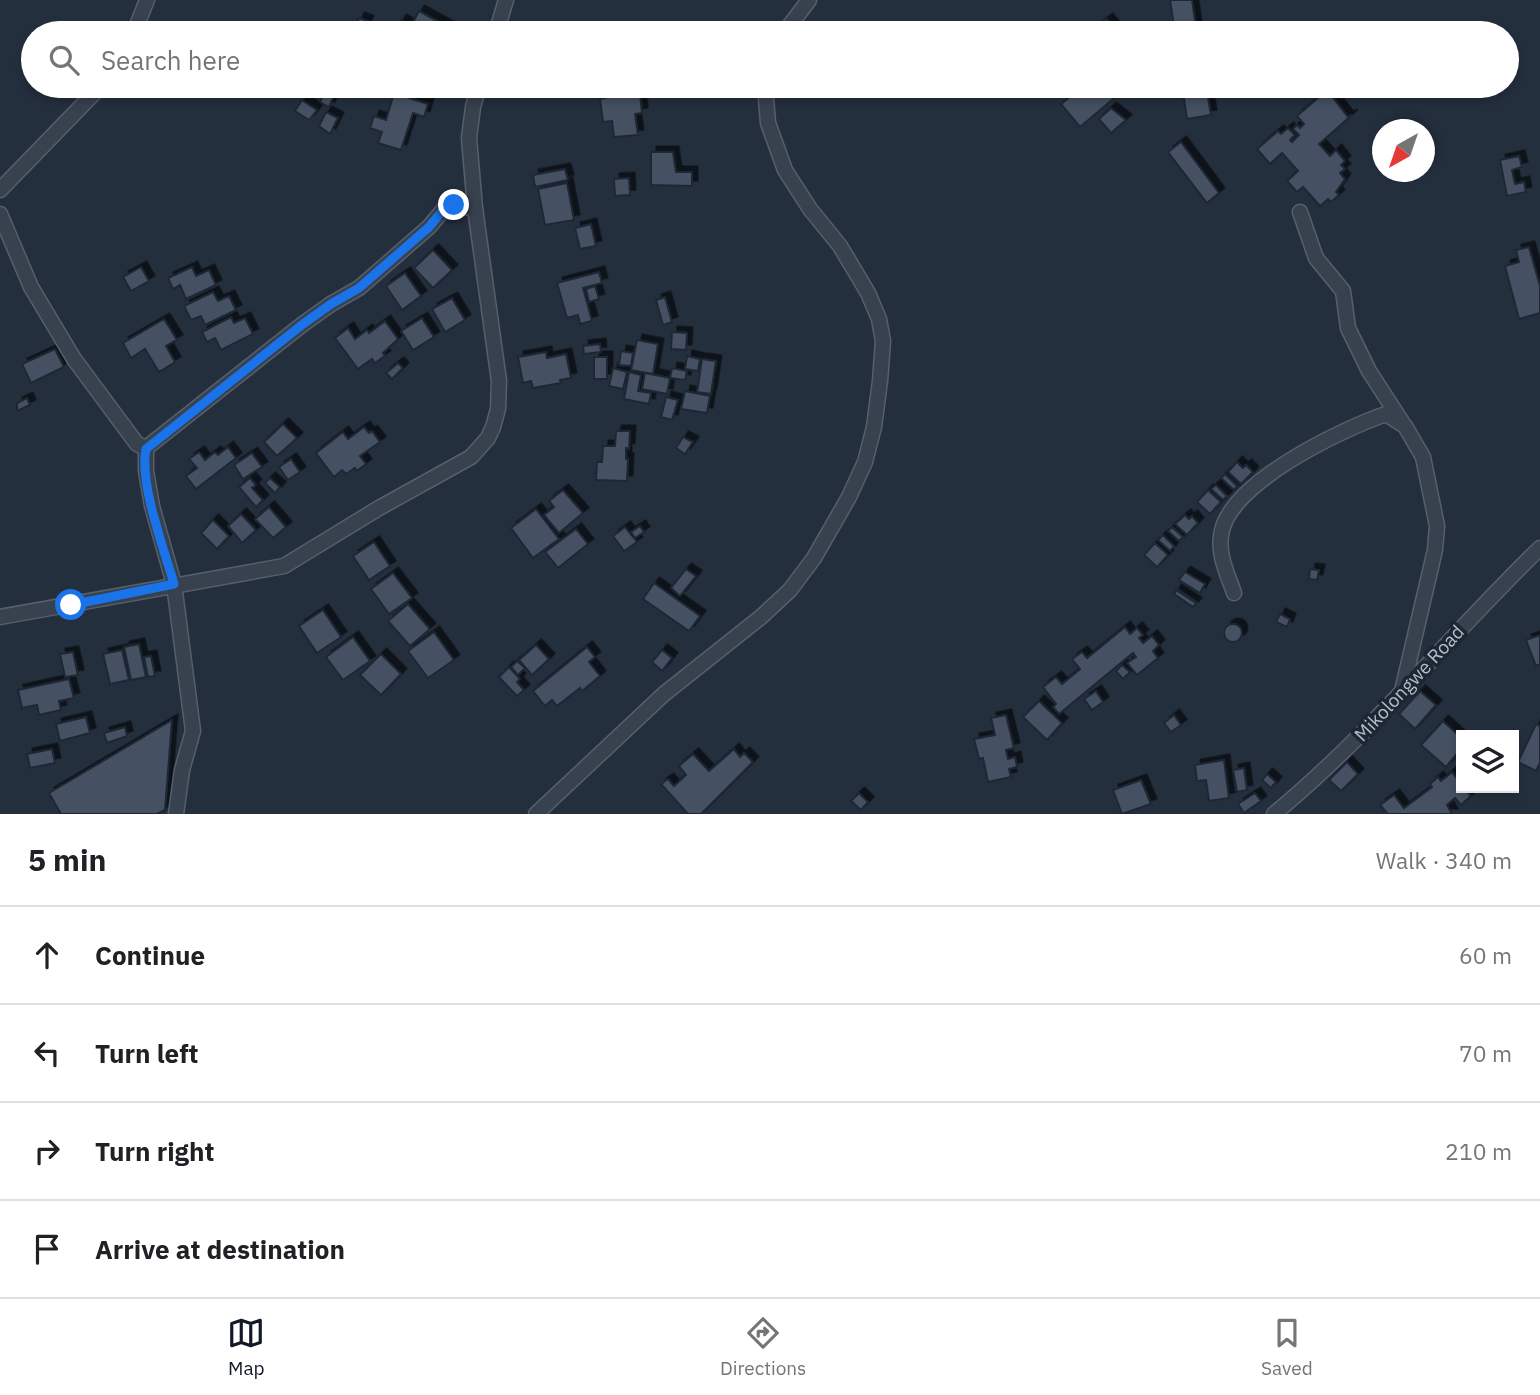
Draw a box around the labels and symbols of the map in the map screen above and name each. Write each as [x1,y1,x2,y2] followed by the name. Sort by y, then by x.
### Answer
[1372,119,1435,182] north arrow
[438,189,469,220] route end
[55,589,86,620] route start
[1349,620,1469,746] street label: Mikolongwe Road

